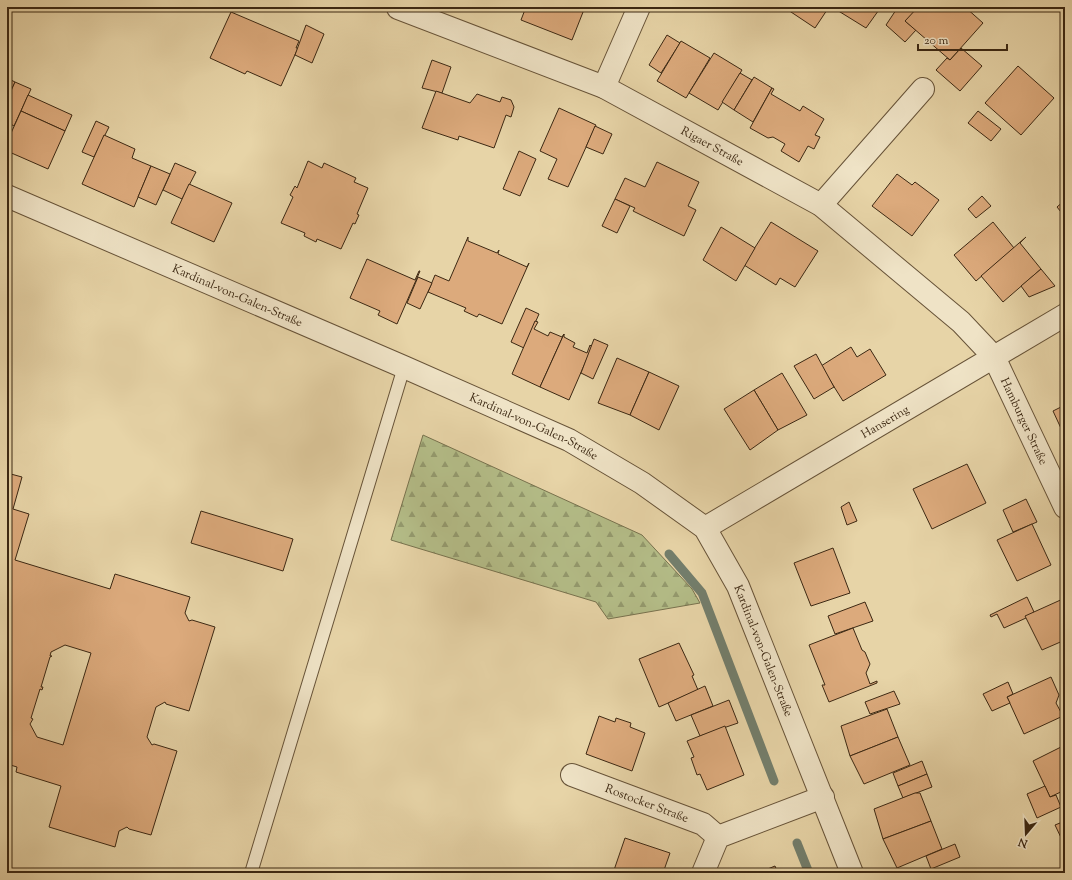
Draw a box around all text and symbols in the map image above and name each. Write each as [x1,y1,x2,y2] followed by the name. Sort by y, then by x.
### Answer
[918,26,1007,52] scale bar
[924,32,949,50] text: 20 m
[677,122,747,171] street label: Rigaer Straße
[169,260,306,332] street label: Kardinal-von-Galen-Straße
[995,375,1052,468] street label: Hamburger Straße
[466,389,601,465] street label: Kardinal-von-Galen-Straße
[858,401,913,444] street label: Hansering
[728,582,797,720] street label: Kardinal-von-Galen-Straße
[602,780,691,828] street label: Rostocker Straße
[1006,814,1046,854] north arrow
[1016,833,1031,852] text: N

